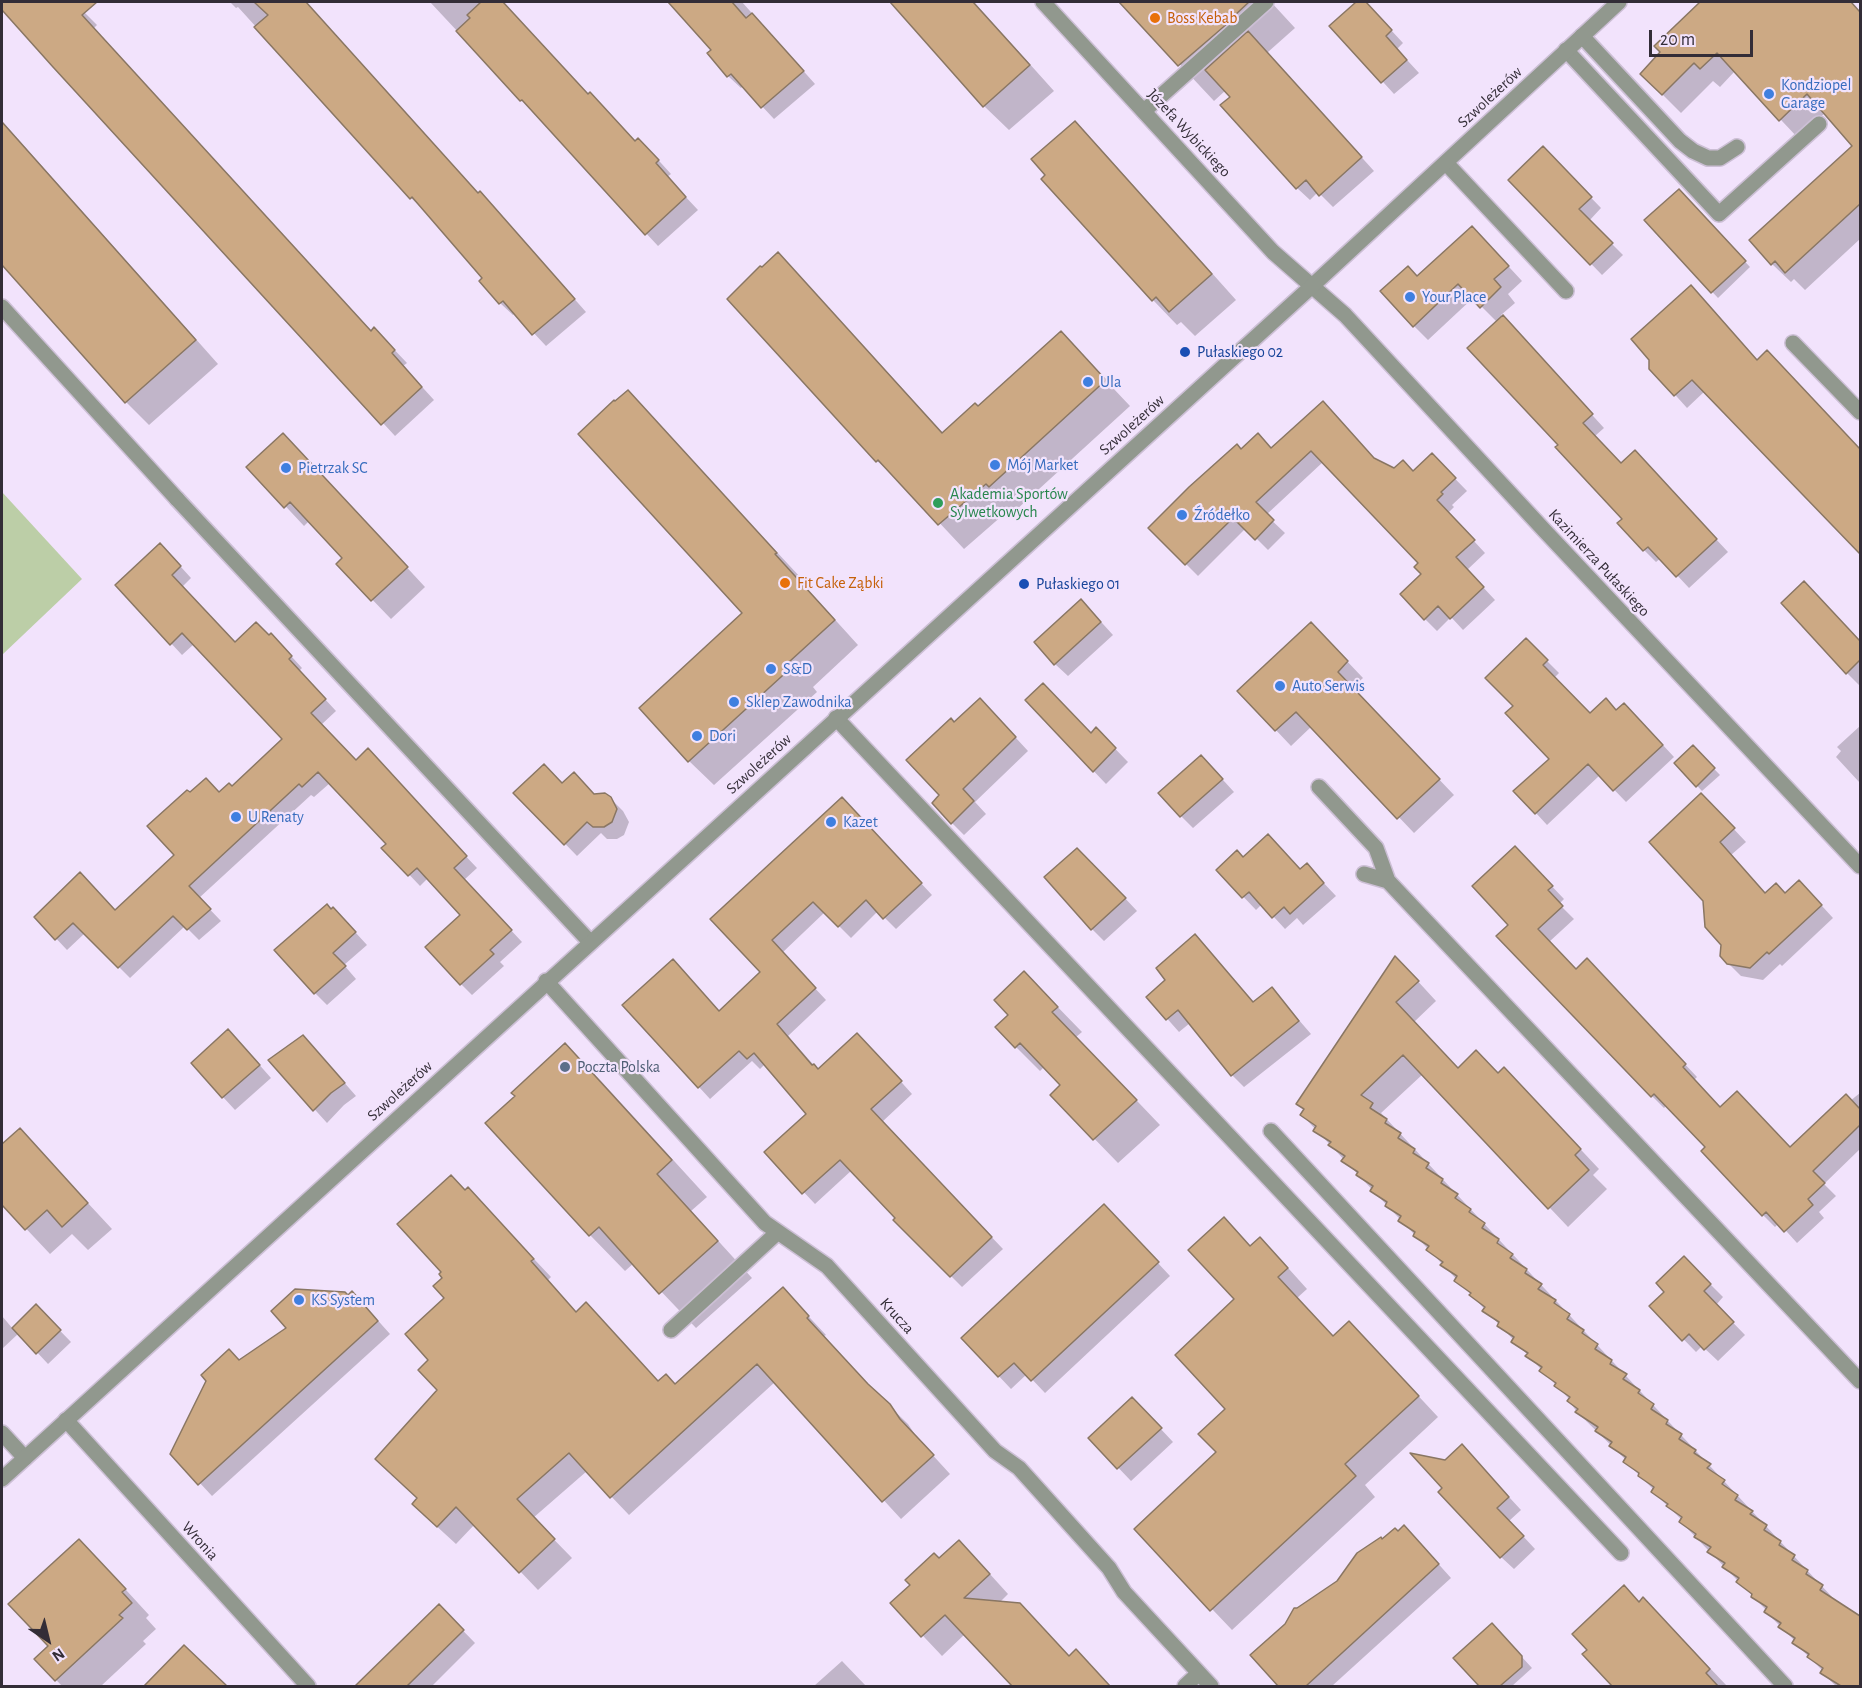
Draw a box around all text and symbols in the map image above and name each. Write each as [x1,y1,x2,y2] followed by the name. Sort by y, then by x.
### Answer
[1167,8,1237,28] place label: Boss Kebab
[1148,11,1162,25] marker: Boss Kebab
[1652,18,1756,56] scale bar
[1660,31,1695,49] text: 20 m
[1454,62,1526,132] street label: Szwoleżerów
[1781,75,1851,113] place label: Kondziopel Garage
[1143,85,1235,181] street label: Józefa Wybickiego
[1762,87,1776,101] marker: Kondziopel Garage
[1422,287,1486,307] place label: Your Place
[1403,290,1417,304] marker: Your Place
[1197,342,1283,362] place label: Pułaskiego 02
[1178,345,1192,359] marker: Pułaskiego 02
[1100,372,1121,392] place label: Ula
[1081,375,1095,389] marker: Ula
[1095,391,1169,459] street label: Szwoleżerów
[1007,455,1078,475] place label: Mój Market
[298,458,368,478] place label: Pietrzak SC
[988,458,1002,472] marker: Mój Market
[279,461,293,475] marker: Pietrzak SC
[950,484,1068,522] place label: Akademia Sportów Sylwetkowych
[931,496,945,510] marker: Akademia Sportów Sylwetkowych
[1194,505,1250,525] place label: Źródełko
[1544,505,1654,621] street label: Kazimierza Pułaskiego
[1175,508,1189,522] marker: Źródełko
[797,573,884,593] place label: Fit Cake Ząbki
[1036,574,1120,594] place label: Pułaskiego 01
[778,576,792,590] marker: Fit Cake Ząbki
[1017,577,1031,591] marker: Pułaskiego 01
[783,659,812,679] place label: S&D
[764,662,778,676] marker: S&D
[1292,676,1365,696] place label: Auto Serwis
[1273,679,1287,693] marker: Auto Serwis
[746,692,852,712] place label: Sklep Zawodnika
[727,695,741,709] marker: Sklep Zawodnika
[709,726,736,746] place label: Dori
[690,729,704,743] marker: Dori
[722,730,796,798] street label: Szwoleżerów
[248,807,304,827] place label: U Renaty
[229,810,243,824] marker: U Renaty
[843,812,878,832] place label: Kazet
[824,815,838,829] marker: Kazet
[363,1057,437,1125] street label: Szwoleżerów
[577,1057,660,1077] place label: Poczta Polska
[558,1060,572,1074] marker: Poczta Polska
[311,1290,375,1310] place label: KS System
[292,1293,306,1307] marker: KS System
[876,1294,918,1338] street label: Krucza
[178,1518,222,1564] street label: Wronia
[18,1610,78,1670] north arrow
[49,1645,67,1664] text: N

